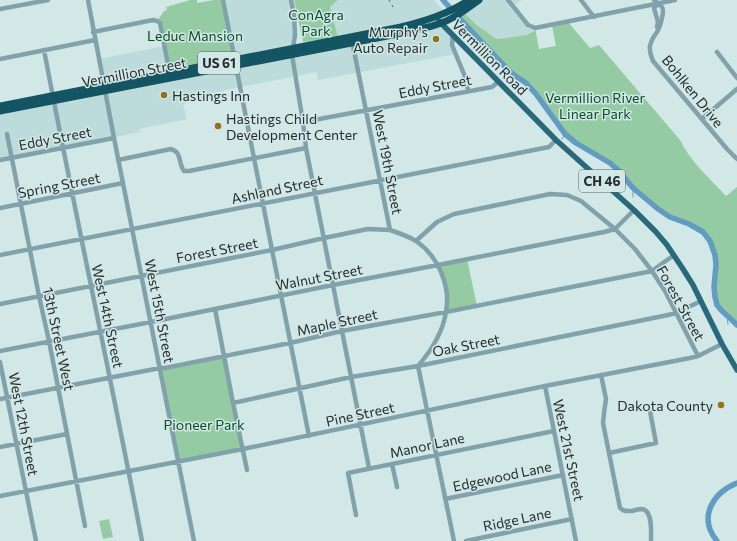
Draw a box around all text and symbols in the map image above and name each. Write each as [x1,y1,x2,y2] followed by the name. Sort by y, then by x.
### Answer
[288,6,344,39] park label: ConAgra Park
[449,16,531,98] street label: Vermillion Road
[353,23,428,56] place label: Murphy's Auto Repair
[147,27,243,44] park label: Leduc Mansion
[431,34,441,44] marker: Murphy's Auto Repair
[659,51,727,131] street label: Bohlken Drive
[198,52,240,74] road number: US 61
[80,53,188,91] street label: Vermillion Street
[397,71,473,101] street label: Eddy Street
[172,87,250,104] place label: Hastings Inn
[545,89,645,122] park label: Vermillion River Linear Park
[159,90,169,100] marker: Hastings Inn
[370,108,406,216] street label: West 19th Street
[226,110,358,143] place label: Hastings Child Development Center
[213,121,223,131] marker: Hastings Child Development Center
[17,123,93,153] street label: Eddy Street
[16,169,102,201] street label: Spring Street
[579,170,625,192] road number: CH 46
[230,171,325,207] street label: Ashland Street
[175,234,260,266] street label: Forest Street
[142,258,178,365] street label: West 15th Street
[274,260,364,294] street label: Walnut Street
[89,262,127,370] street label: West 14th Street
[653,263,709,344] street label: Forest Street
[40,286,78,393] street label: 13th Street West
[295,305,379,339] street label: Maple Street
[431,330,502,360] street label: Oak Street
[6,371,42,478] street label: West 12th Street
[617,397,713,414] place label: Dakota County
[324,398,396,430] street label: Pine Street
[550,398,588,503] street label: West 21st Street
[716,400,726,410] marker: Dakota County
[163,416,245,433] park label: Pioneer Park
[388,429,466,461] street label: Manor Lane
[451,457,553,495] street label: Edgewood Lane
[481,503,553,535] street label: Ridge Lane

